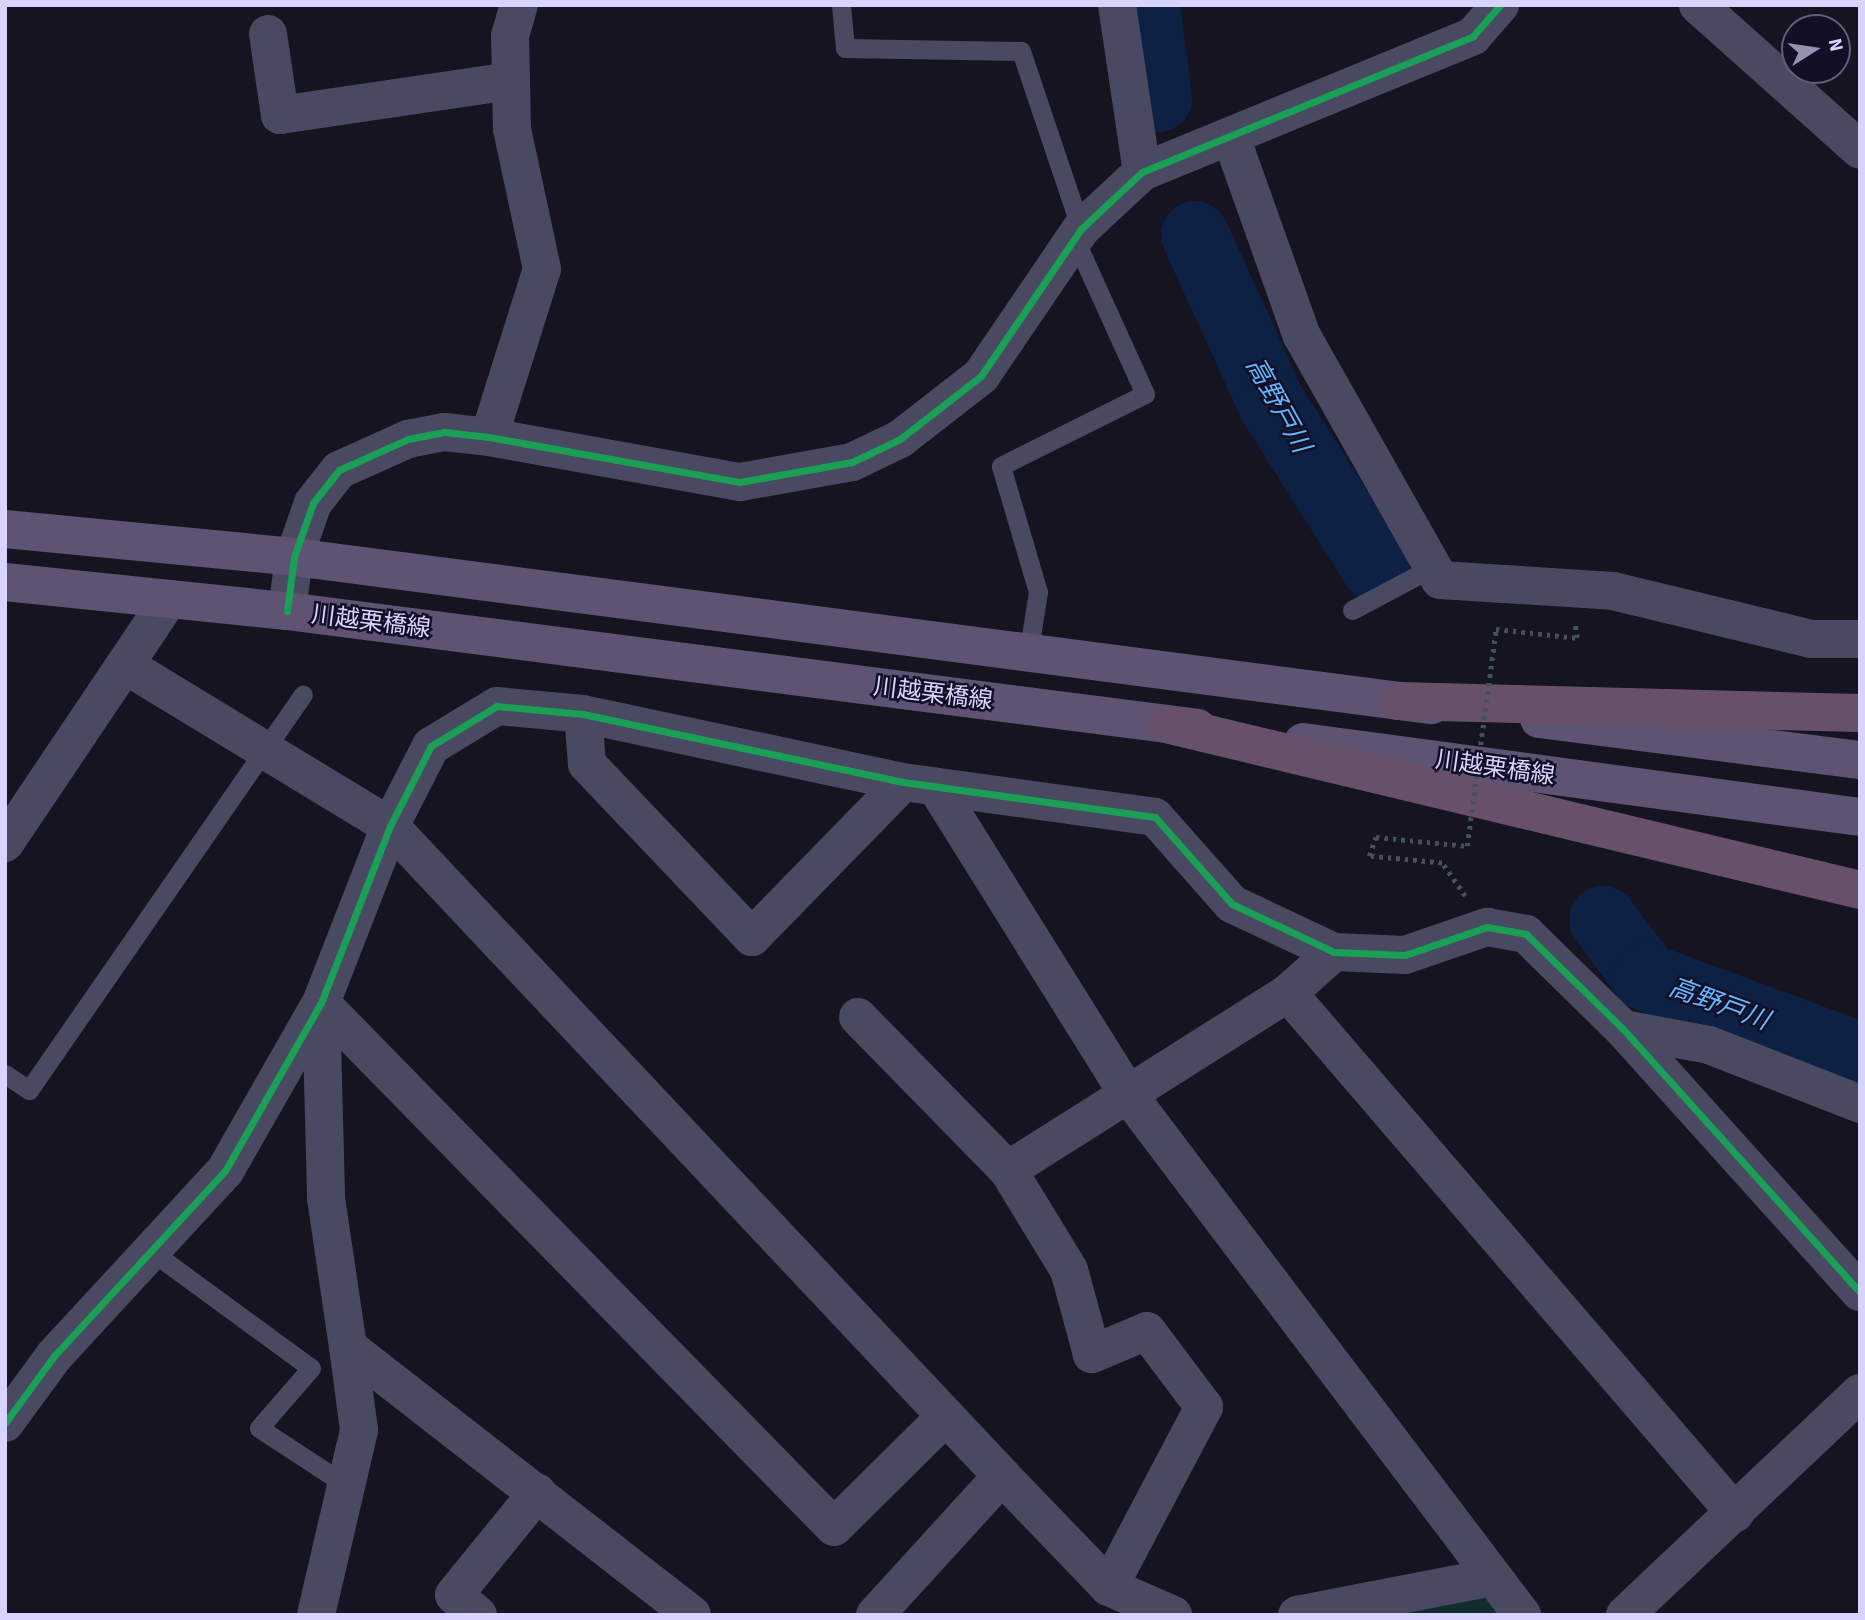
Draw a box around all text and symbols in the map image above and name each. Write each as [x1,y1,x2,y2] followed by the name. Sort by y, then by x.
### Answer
[1781,14,1851,84] north arrow
[1821,36,1850,54] text: N
[1239,352,1317,458] water label: 高野戸川
[310,600,432,644] street label: 川越栗橋線
[872,672,994,716] street label: 川越栗橋線
[1434,745,1556,791] street label: 川越栗橋線
[1665,972,1773,1036] water label: 高野戸川

